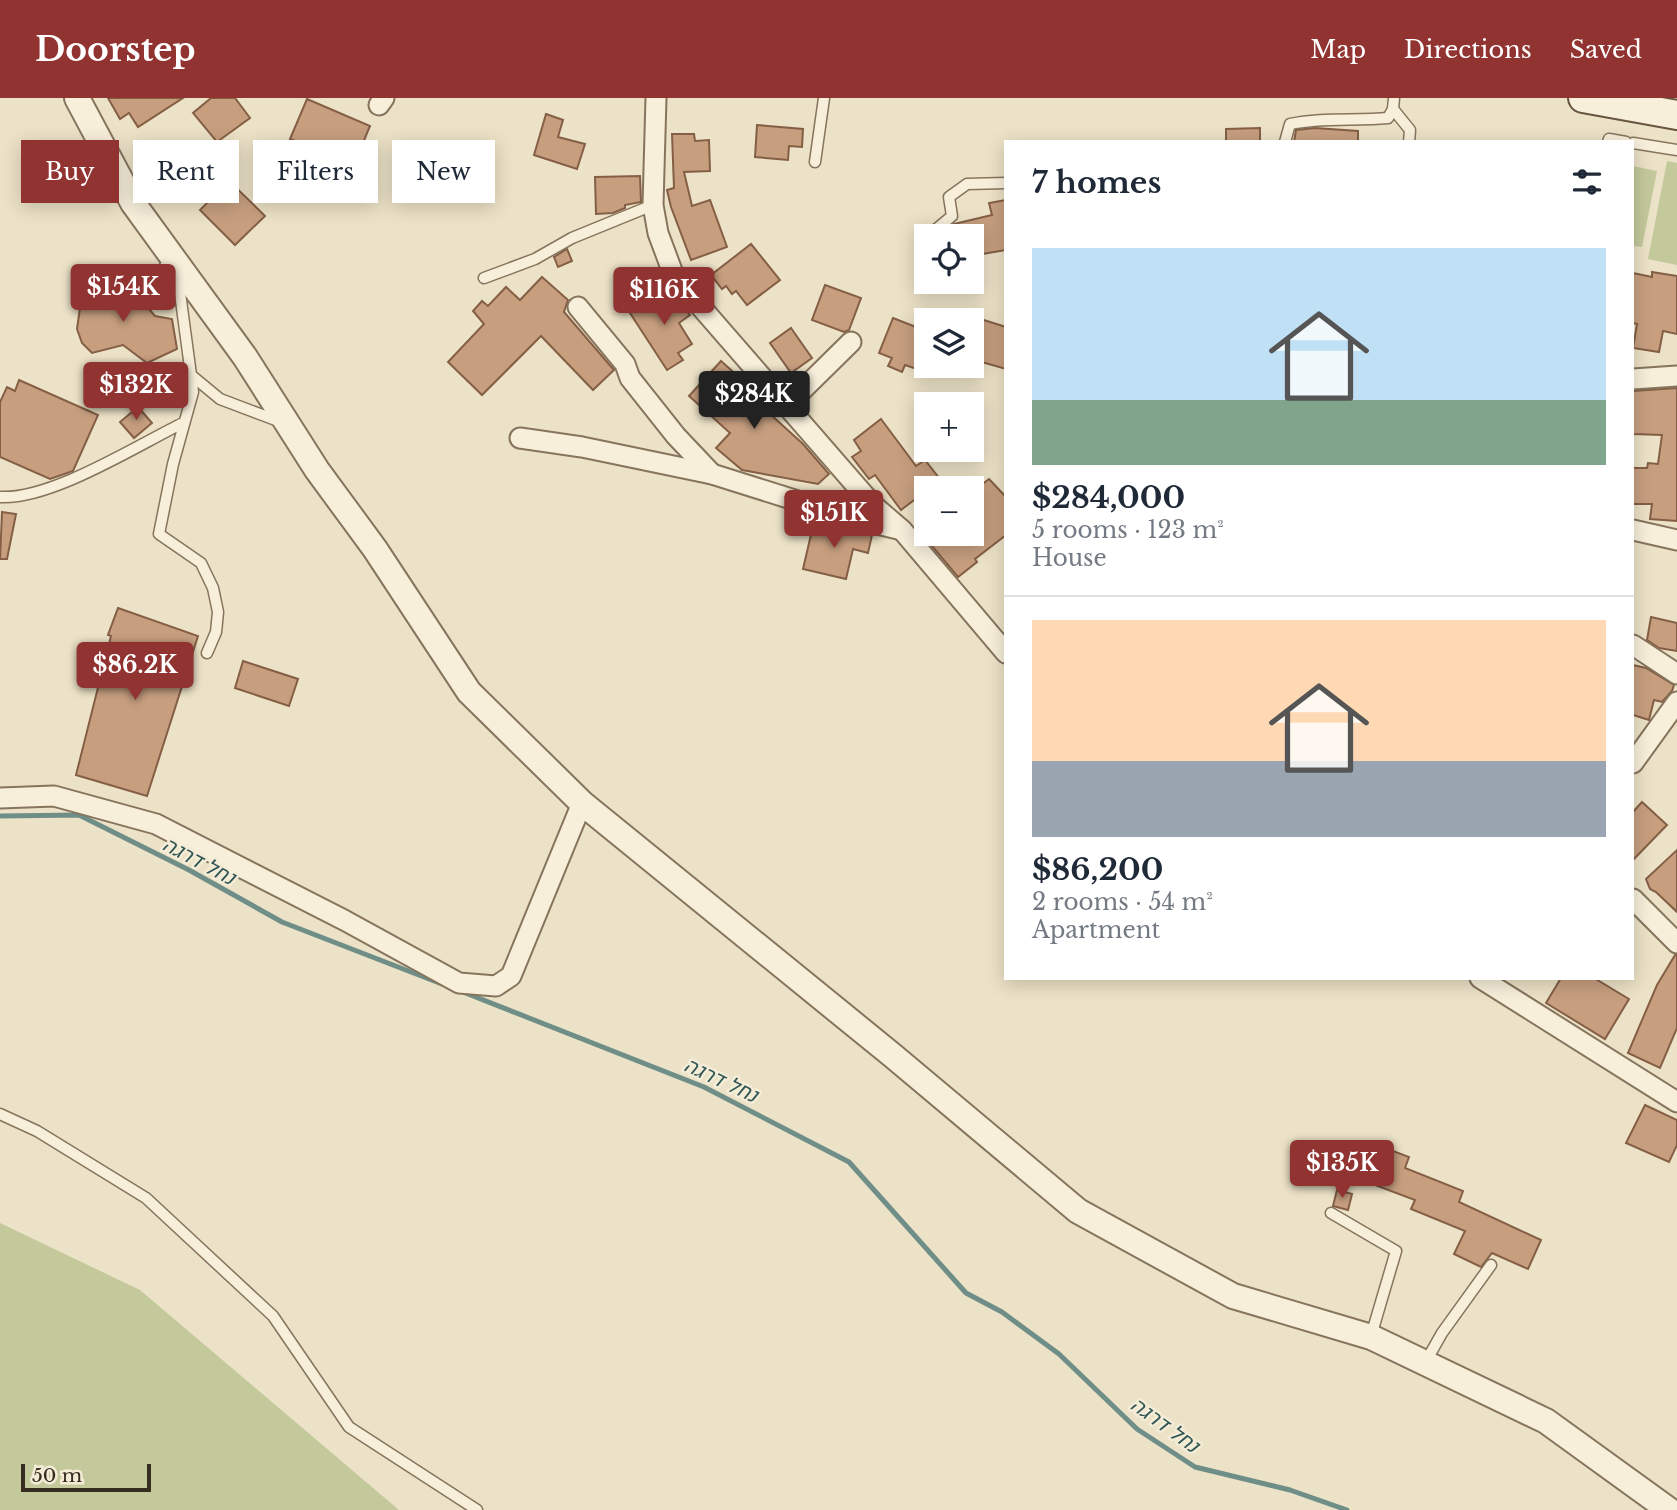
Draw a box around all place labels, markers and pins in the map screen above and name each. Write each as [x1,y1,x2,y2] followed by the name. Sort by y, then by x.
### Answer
[74,264,172,324] pin: $154K
[615,268,713,327] pin: $116K
[87,362,185,422] pin: $132K
[705,372,803,431] pin: $284K
[785,490,883,550] pin: $151K
[78,642,192,702] pin: $86.2K
[1293,1140,1391,1200] pin: $135K

